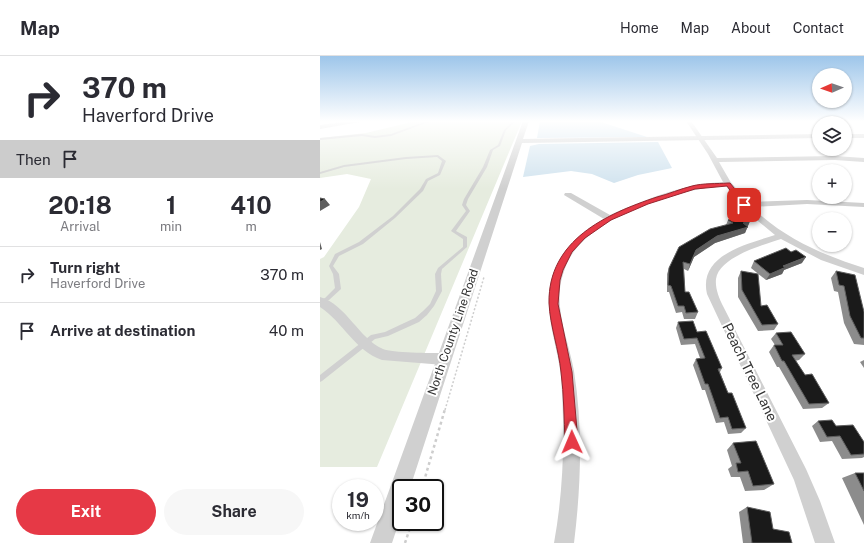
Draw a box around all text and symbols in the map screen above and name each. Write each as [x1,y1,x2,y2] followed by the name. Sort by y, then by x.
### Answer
[20,17,60,39] text: Map
[620,20,659,36] text: Home
[681,20,709,36] text: Map
[731,20,771,36] text: About
[793,20,844,36] text: Contact
[812,68,852,108] north arrow
[812,68,852,252] map controls
[82,71,167,104] text: 370 m
[16,72,68,124] icon: right
[82,105,214,126] text: Haverford Drive
[812,116,852,156] button: layers
[59,148,81,170] icon: arrive
[16,151,51,168] text: Then
[812,164,852,204] button: +
[727,188,761,222] pin
[48,191,112,219] text: 20:18
[166,191,176,219] text: 1
[230,191,272,219] text: 410
[733,194,755,216] icon: arrive
[812,212,852,252] button: −
[60,219,100,234] text: Arrival
[160,219,182,234] text: min
[245,219,257,234] text: m
[50,259,120,276] text: Turn right
[16,264,38,286] icon: right
[260,266,304,283] text: 370 m
[425,267,481,397] street label: North County Line Road
[50,276,145,291] text: Haverford Drive
[16,320,38,342] icon: arrive
[719,320,781,424] street label: Peach Tree Lane
[50,322,195,339] text: Arrive at destination
[269,322,304,339] text: 40 m
[551,421,593,463] position arrow
[392,479,444,531] speed limit sign: 30
[347,488,369,512] text: 19
[16,489,156,535] button: Exit
[164,489,304,535] button: Share
[346,509,370,521] text: km/h

